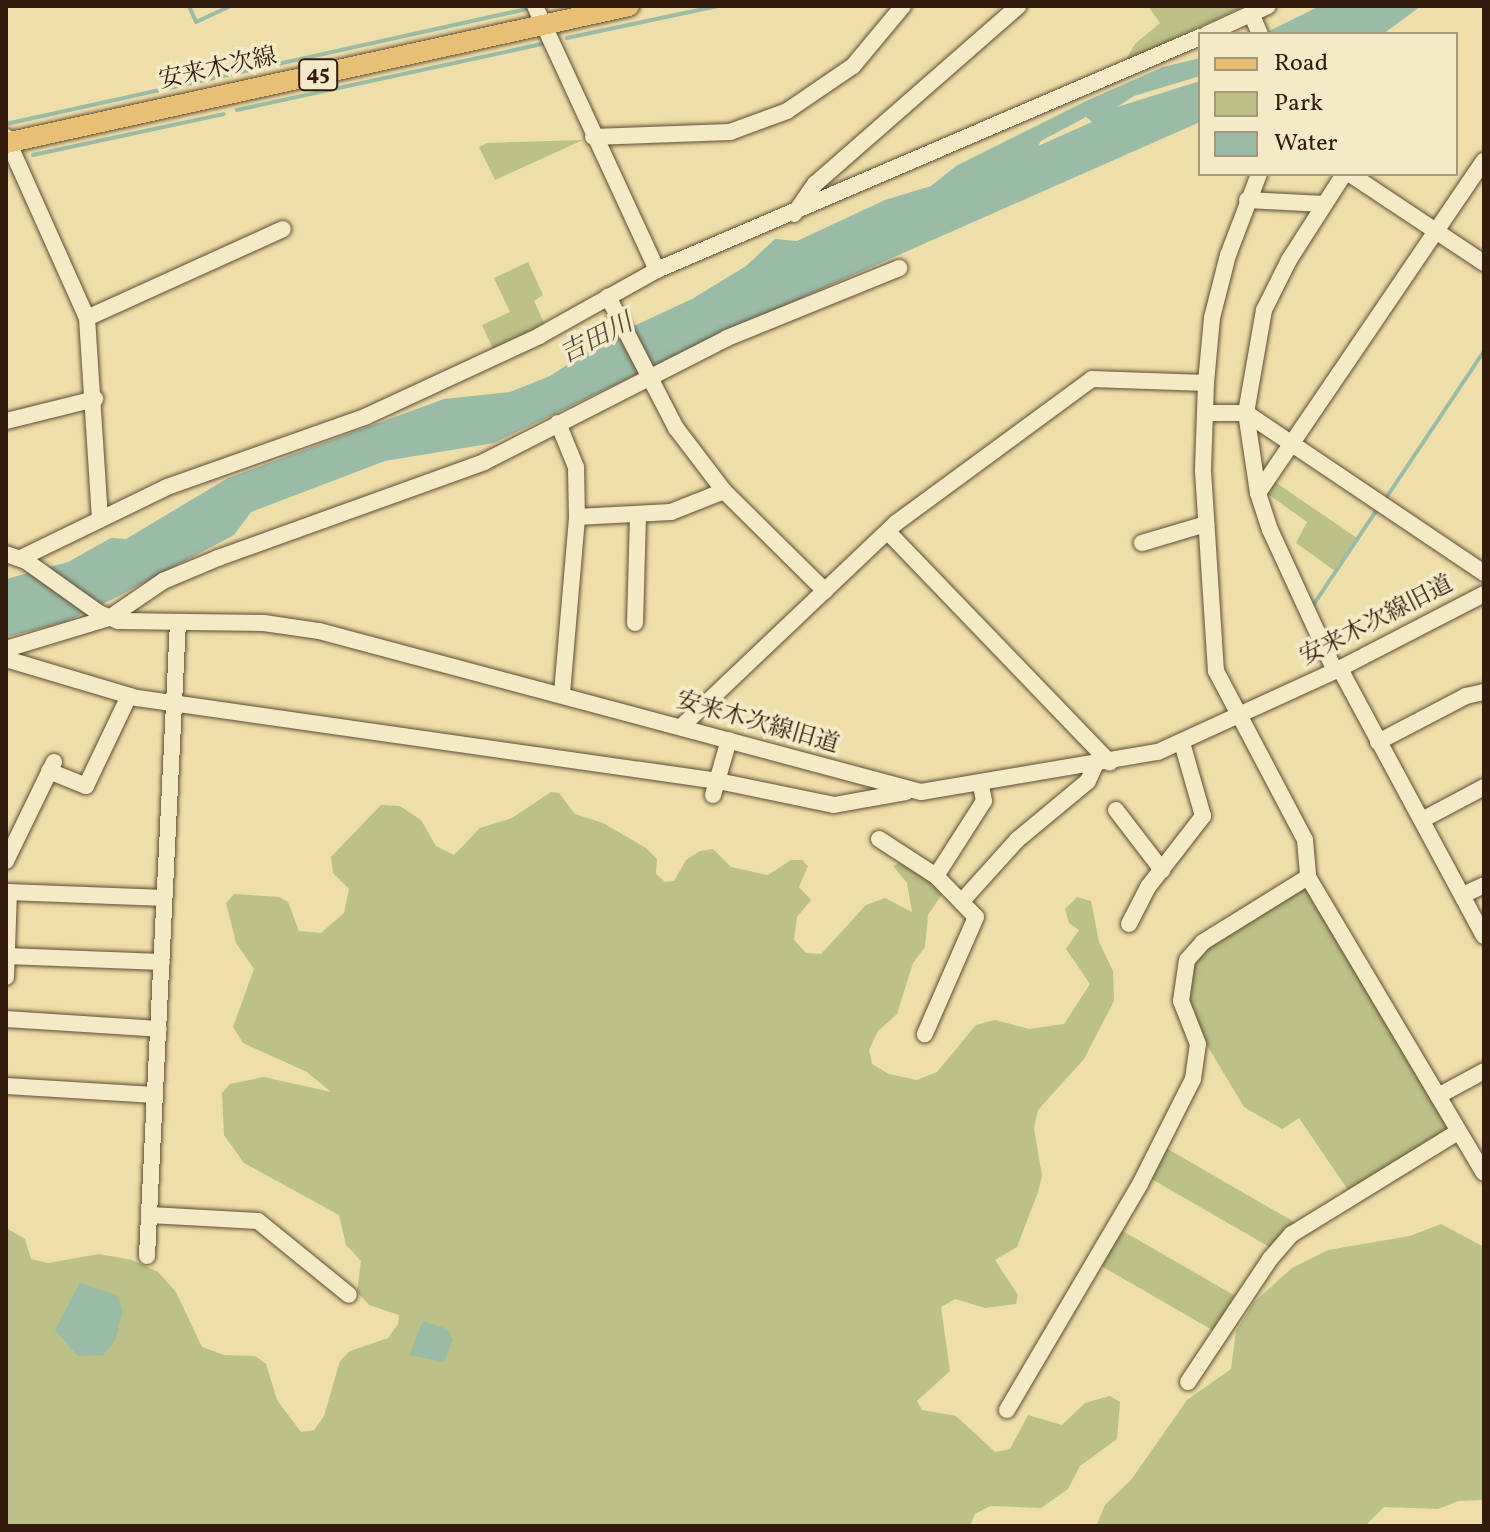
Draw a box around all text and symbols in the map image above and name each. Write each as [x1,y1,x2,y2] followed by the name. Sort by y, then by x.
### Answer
[1198,32,1458,176] legend
[156,43,280,97] street label: 安来木次線
[1274,47,1328,81] text: Road
[298,57,338,93] road number: 45
[1274,87,1323,121] text: Park
[1274,127,1338,161] text: Water
[555,308,639,372] water label: 吉田川
[1296,571,1458,673] street label: 安来木次線旧道
[672,687,842,761] street label: 安来木次線旧道

